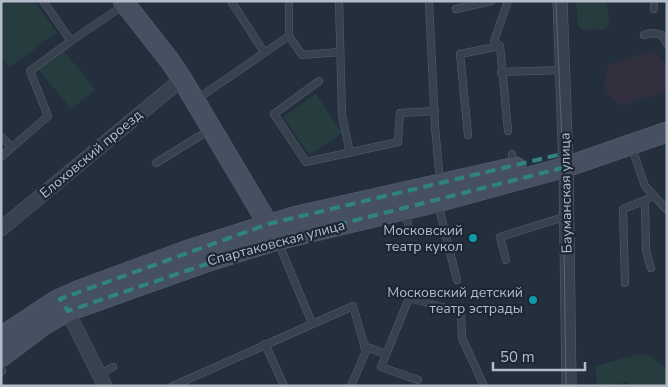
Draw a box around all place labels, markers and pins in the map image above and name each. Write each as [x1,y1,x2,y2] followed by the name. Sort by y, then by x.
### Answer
[383,221,463,256] place label: Московский театр кукол
[467,232,479,244] marker: Московский театр кукол
[387,283,523,318] place label: Московский детский театр эстрады
[527,294,539,306] marker: Московский детский театр эстрады

